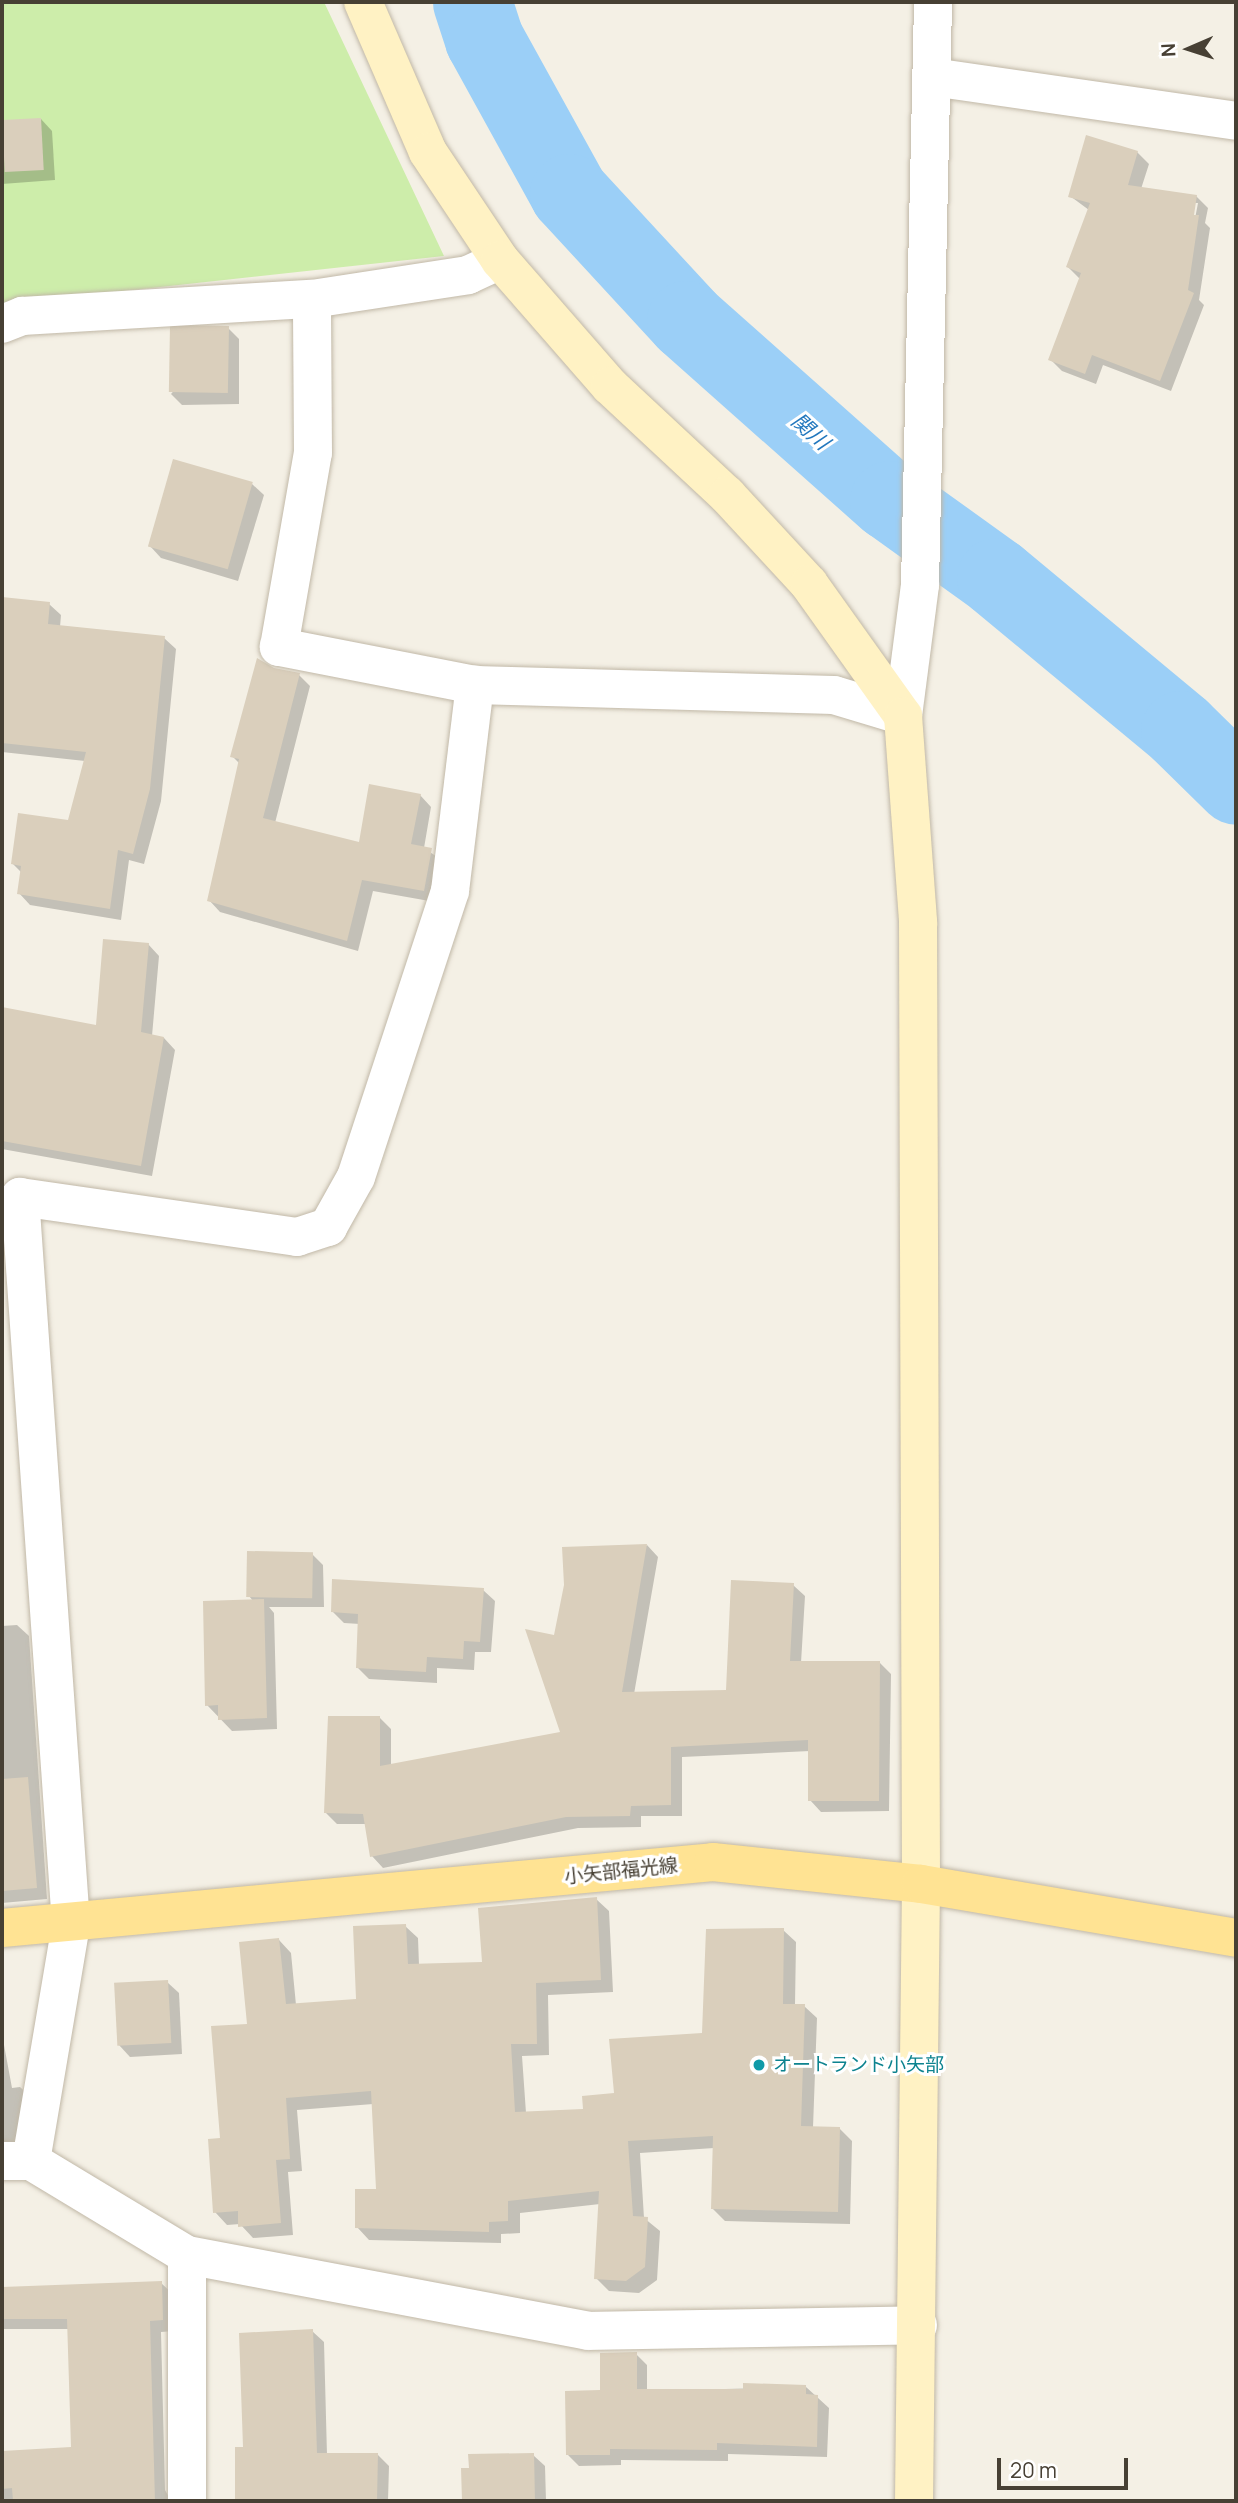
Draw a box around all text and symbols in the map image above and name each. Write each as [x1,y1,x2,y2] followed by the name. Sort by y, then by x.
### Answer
[1154,14,1224,84] north arrow
[1155,43,1181,58] text: N
[787,408,835,454] water label: 関川
[563,1854,679,1888] street label: 小矢部福光線
[773,2054,944,2076] place label: オートランド小矢部
[751,2057,767,2073] marker: オートランド小矢部
[1000,2444,1131,2488] scale bar
[1010,2456,1057,2484] text: 20 m

